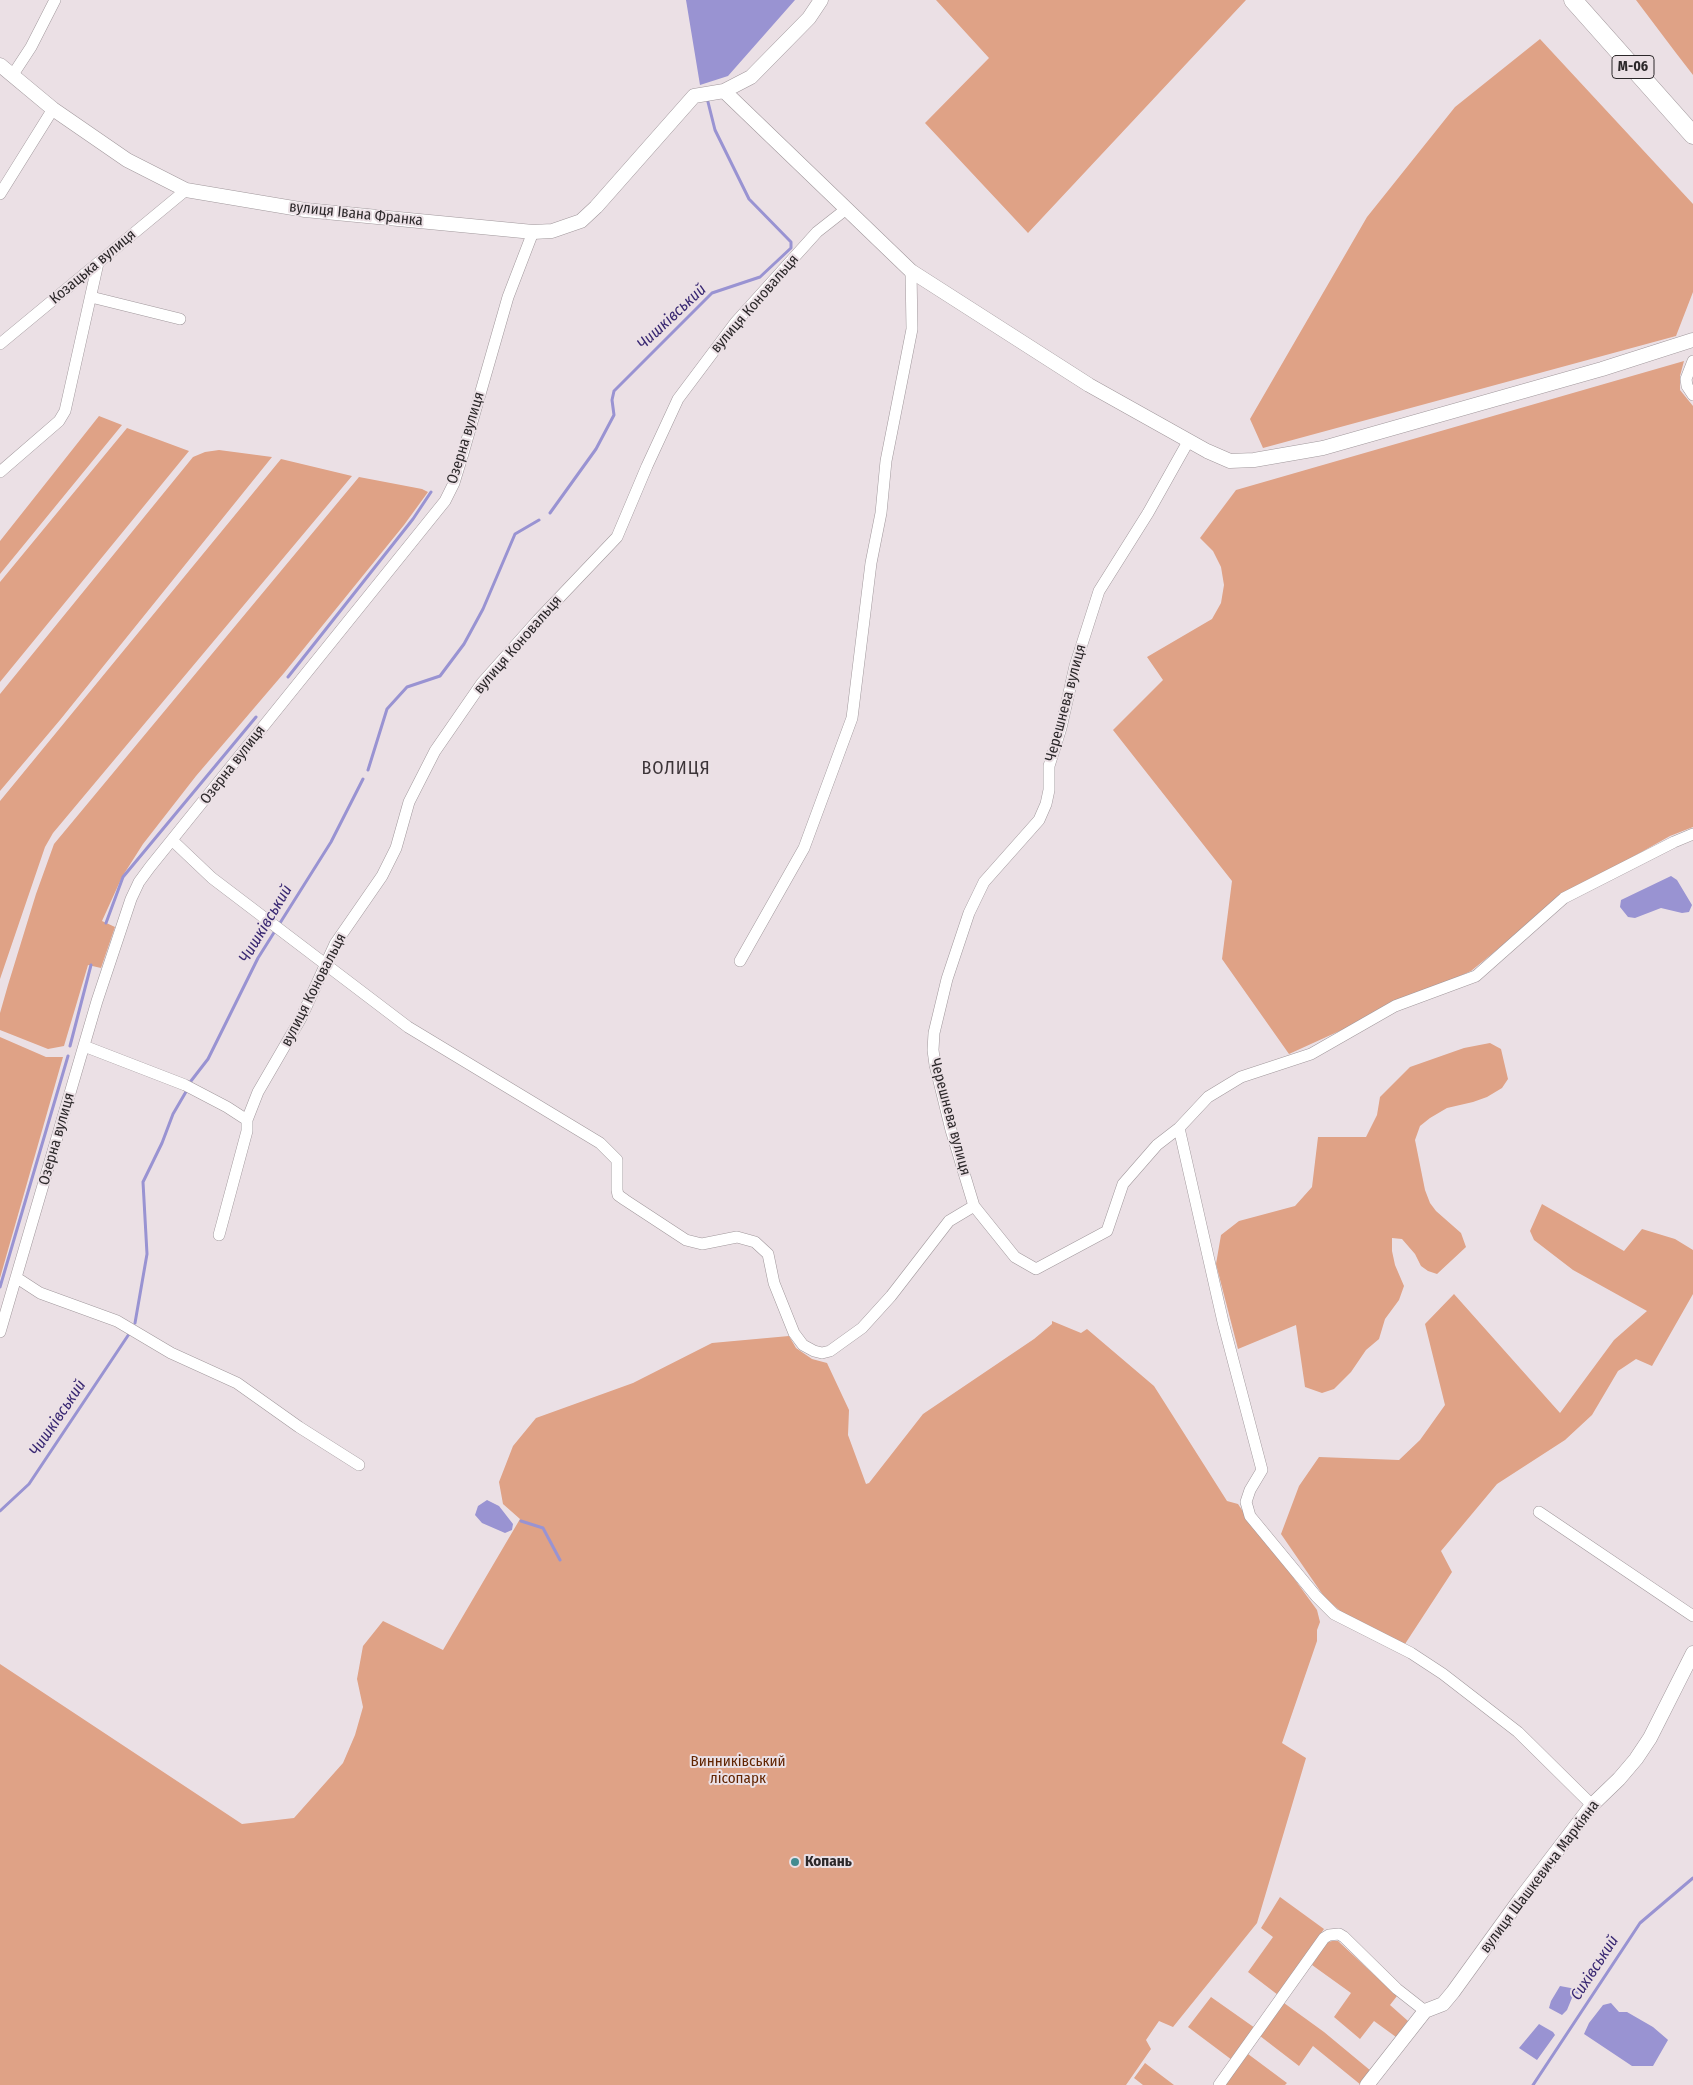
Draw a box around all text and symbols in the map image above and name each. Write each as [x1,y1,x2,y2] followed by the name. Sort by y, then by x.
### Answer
[1612,56,1654,78] road number: М-06
[288,198,424,230] street label: вулиця Івана Франка
[46,226,140,308] street label: Козацька вулиця
[707,251,803,357] street label: вулиця Коновальця
[634,280,710,354] water label: Чишківський
[443,390,489,486] street label: Озерна вулиця
[470,592,566,698] street label: вулиця Коновальця
[1042,643,1090,763] street label: Черешнева вулиця
[197,722,269,808] street label: Озерна вулиця
[641,758,711,780] district label: ВОЛИЦЯ
[235,882,297,966] water label: Чишківський
[278,930,350,1050] street label: вулиця Коновальця
[926,1057,974,1177] street label: Черешнева вулиця
[35,1091,79,1187] street label: Озерна вулиця
[26,1376,90,1460] water label: Чишківський
[690,1753,786,1788] park label: Винниківський лісопарк
[1477,1797,1603,1957] street label: вулиця Шашкевича Маркіяна
[805,1853,852,1871] place label: Копань
[789,1856,801,1868] marker: Копань
[1567,1932,1623,2004] water label: Сихівський

